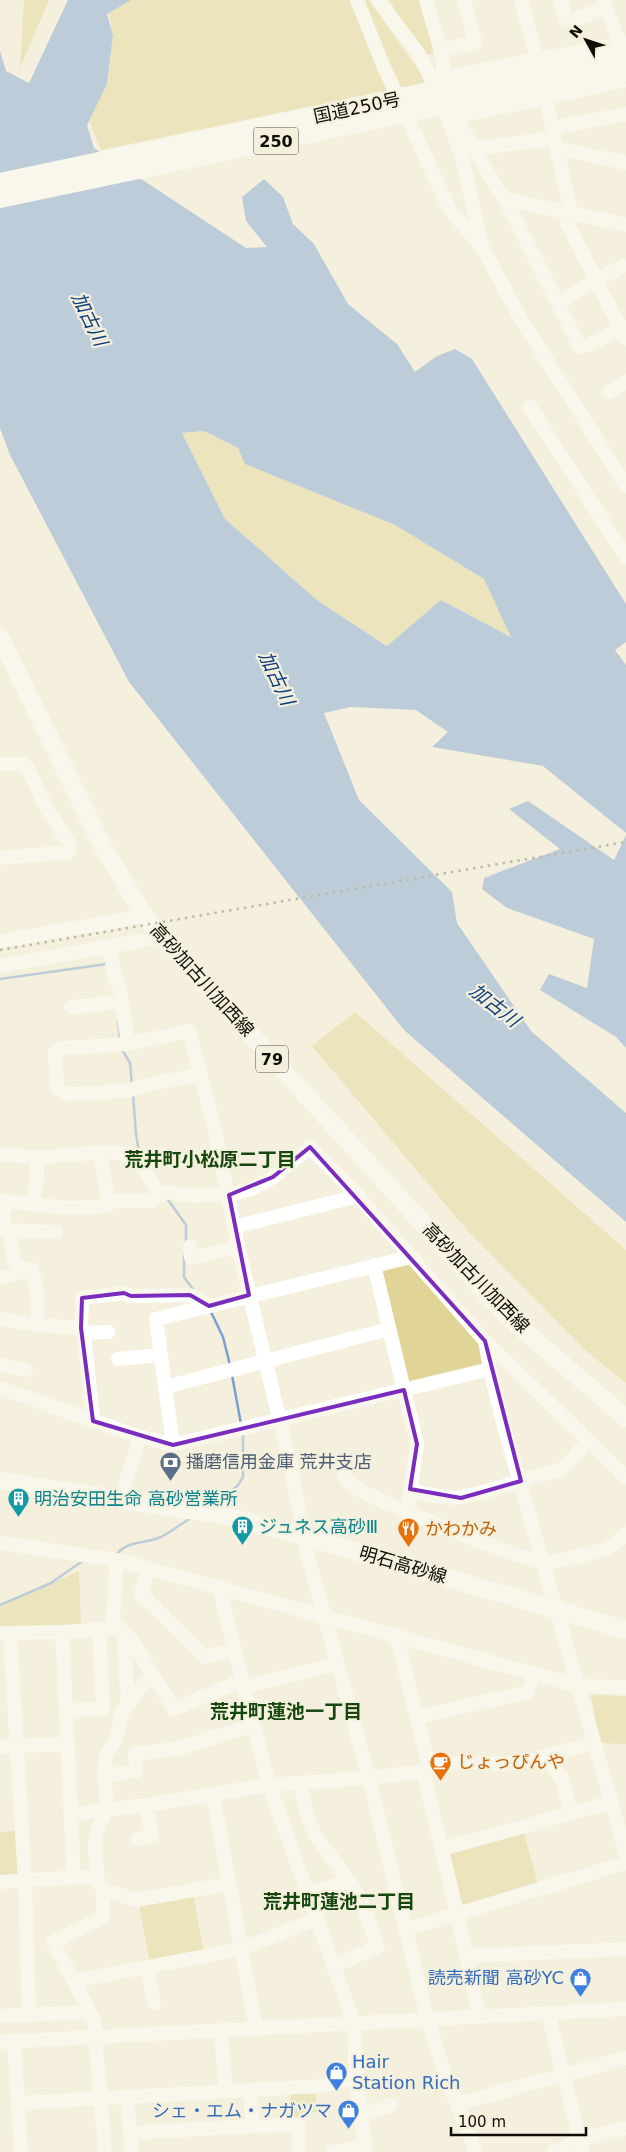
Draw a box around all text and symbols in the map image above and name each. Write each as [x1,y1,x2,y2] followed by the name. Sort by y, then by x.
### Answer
[561,15,611,65] north arrow
[566,22,586,41] text: N
[311,88,402,127] street label: 国道250号
[254,128,298,154] road number: 250
[68,289,113,351] water label: 加古川
[255,648,300,710] water label: 加古川
[146,919,258,1040] street label: 高砂加古川加西線
[466,979,526,1032] water label: 加古川
[256,1046,288,1072] road number: 79
[124,1148,296,1170] district label: 荒井町小松原二丁目
[419,1219,534,1337] street label: 高砂加古川加西線
[158,1450,182,1481] bank icon: 播磨信用金庫 荒井支店
[186,1451,372,1472] place label: 播磨信用金庫 荒井支店
[6,1487,30,1518] building icon: 明治安田生命 高砂営業所
[34,1488,238,1509] place label: 明治安田生命 高砂営業所
[231,1515,255,1546] building icon: ジュネス高砂Ⅲ
[259,1516,378,1537] place label: ジュネス高砂Ⅲ
[397,1517,421,1548] restaurant icon: かわかみ
[425,1518,497,1539] place label: かわかみ
[357,1542,449,1587] street label: 明石高砂線
[210,1700,362,1722] district label: 荒井町蓮池一丁目
[429,1750,453,1781] cafe icon: じょっぴんや
[457,1751,565,1772] place label: じょっぴんや
[263,1890,415,1912] district label: 荒井町蓮池二丁目
[568,1966,592,1997] shop icon: 読売新聞 高砂YC
[428,1967,564,1988] place label: 読売新聞 高砂YC
[352,2051,461,2093] place label: Hair Station Rich
[324,2060,348,2091] shop icon: Hair Station Rich
[336,2099,360,2130] shop icon: シェ・エム・ナガツマ
[152,2100,332,2121] place label: シェ・エム・ナガツマ
[451,2104,586,2136] scale bar
[458,2113,506,2131] text: 100 m

